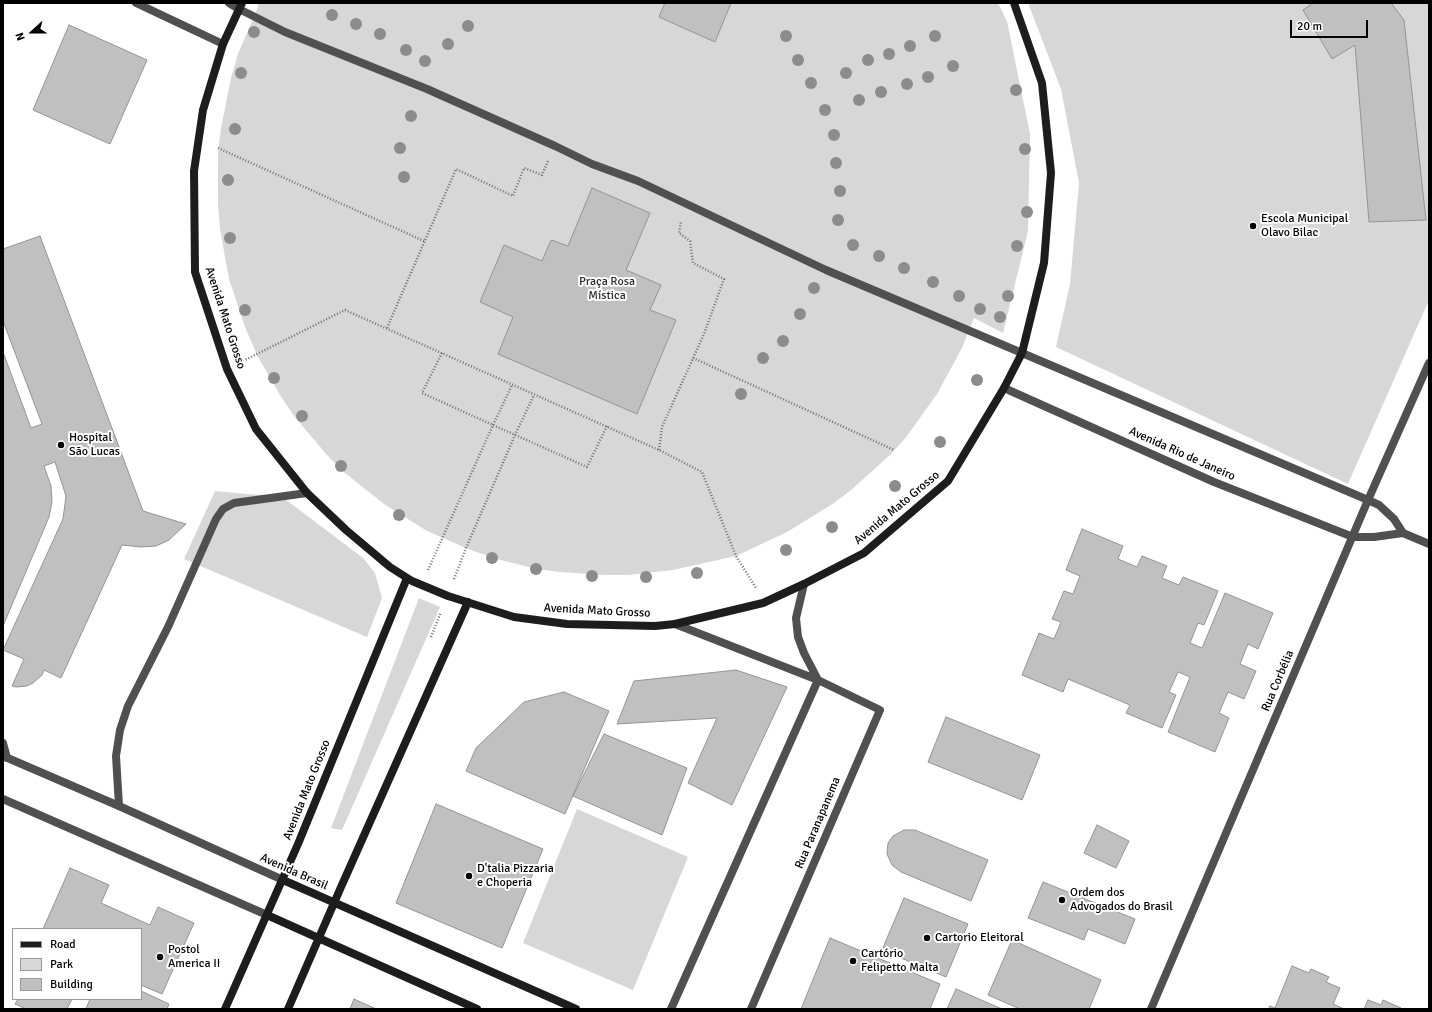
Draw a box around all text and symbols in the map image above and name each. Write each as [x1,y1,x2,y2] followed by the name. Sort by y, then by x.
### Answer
[12,12,52,52] north arrow
[1292,12,1370,38] scale bar
[1297,19,1322,34] text: 20 m
[13,31,28,42] text: N
[1261,212,1348,240] place label: Escola Municipal Olavo Bilac
[1248,221,1258,231] marker: Escola Municipal Olavo Bilac
[202,265,248,371] street label: Avenida Mato Grosso
[579,275,635,303] park label: Praça Rosa Mística
[1127,424,1237,484] street label: Avenida Rio de Janeiro
[69,431,120,459] place label: Hospital São Lucas
[56,440,66,450] marker: Hospital São Lucas
[851,468,943,548] street label: Avenida Mato Grosso
[543,601,651,621] street label: Avenida Mato Grosso
[1259,648,1297,714] street label: Rua Corbélia
[280,738,334,842] street label: Avenida Mato Grosso
[792,775,844,871] street label: Rua Paranapanema
[258,851,330,893] street label: Avenida Brasil
[477,862,554,890] place label: D'talia Pizzaria e Choperia
[464,871,474,881] marker: D'talia Pizzaria e Choperia
[1070,886,1173,914] place label: Ordem dos Advogados do Brasil
[1057,895,1067,905] marker: Ordem dos Advogados do Brasil
[12,928,142,1000] legend
[935,931,1024,945] place label: Cartorio Eleitoral
[922,933,932,943] marker: Cartorio Eleitoral
[50,937,76,952] text: Road
[168,943,220,971] place label: Postol America II
[861,947,939,975] place label: Cartório Felipetto Malta
[155,952,165,962] marker: Postol America II
[848,956,858,966] marker: Cartório Felipetto Malta
[50,957,73,972] text: Park
[50,977,93,992] text: Building

